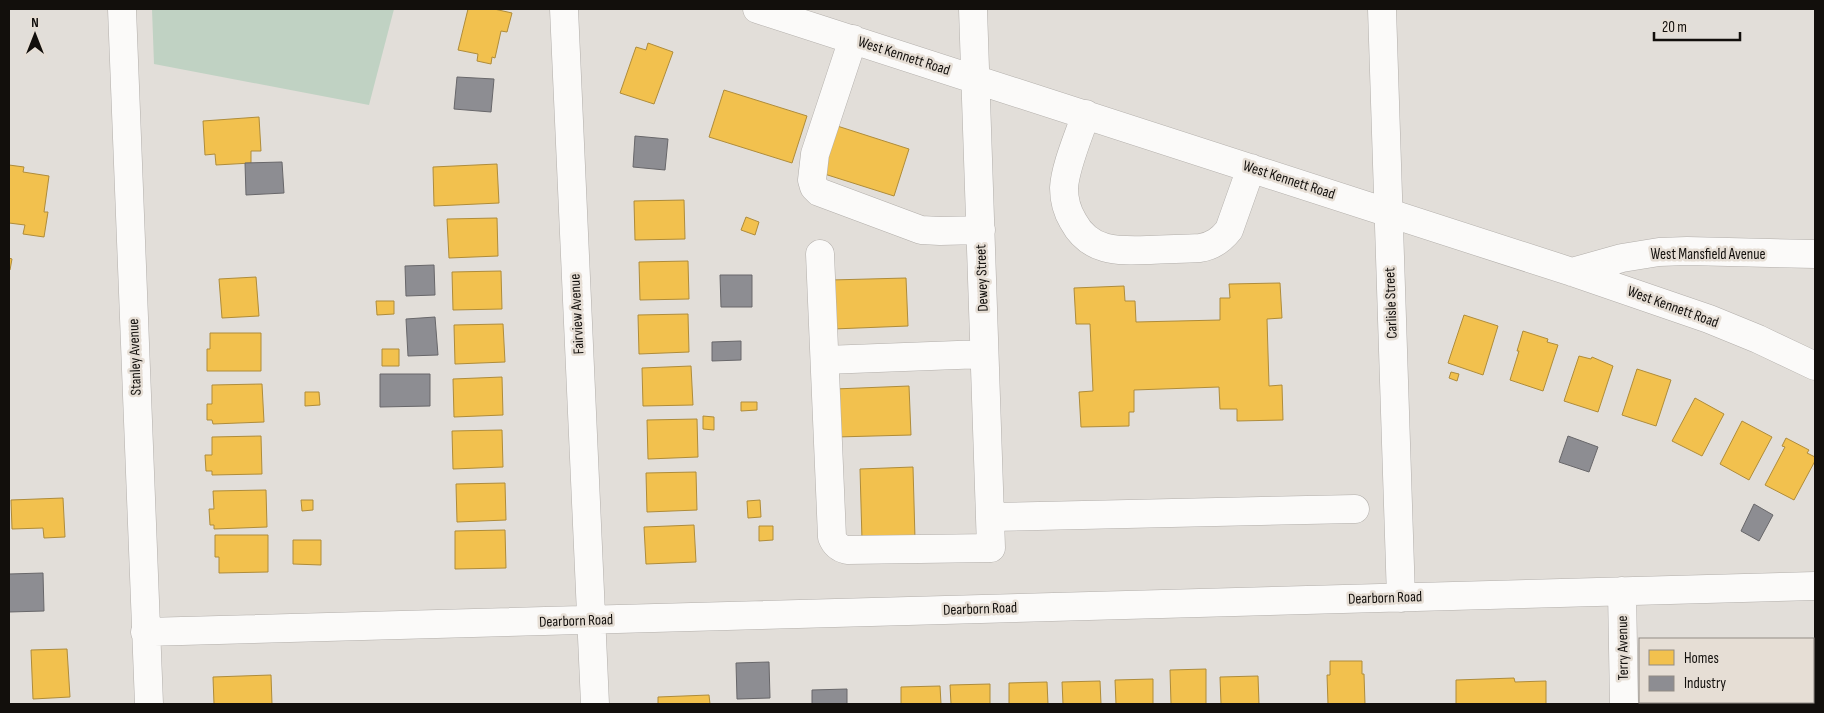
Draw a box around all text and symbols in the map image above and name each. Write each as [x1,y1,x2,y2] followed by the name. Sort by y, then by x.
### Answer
[10,10,60,60] north arrow
[1654,10,1740,42] scale bar
[31,14,39,31] text: N
[1662,18,1687,37] text: 20 m
[856,32,952,80] street label: West Kennett Road
[1241,156,1337,204] street label: West Kennett Road
[971,244,993,312] street label: Dewey Street
[1650,245,1766,264] street label: West Mansfield Avenue
[1380,267,1402,339] street label: Carlisle Street
[565,273,589,355] street label: Fairview Avenue
[1625,282,1721,332] street label: West Kennett Road
[124,318,146,396] street label: Stanley Avenue
[1348,587,1422,609] street label: Dearborn Road
[943,598,1017,620] street label: Dearborn Road
[539,610,613,632] street label: Dearborn Road
[1613,615,1633,681] street label: Terry Avenue
[1639,638,1814,703] legend
[1684,649,1719,668] text: Homes
[1684,674,1726,693] text: Industry

